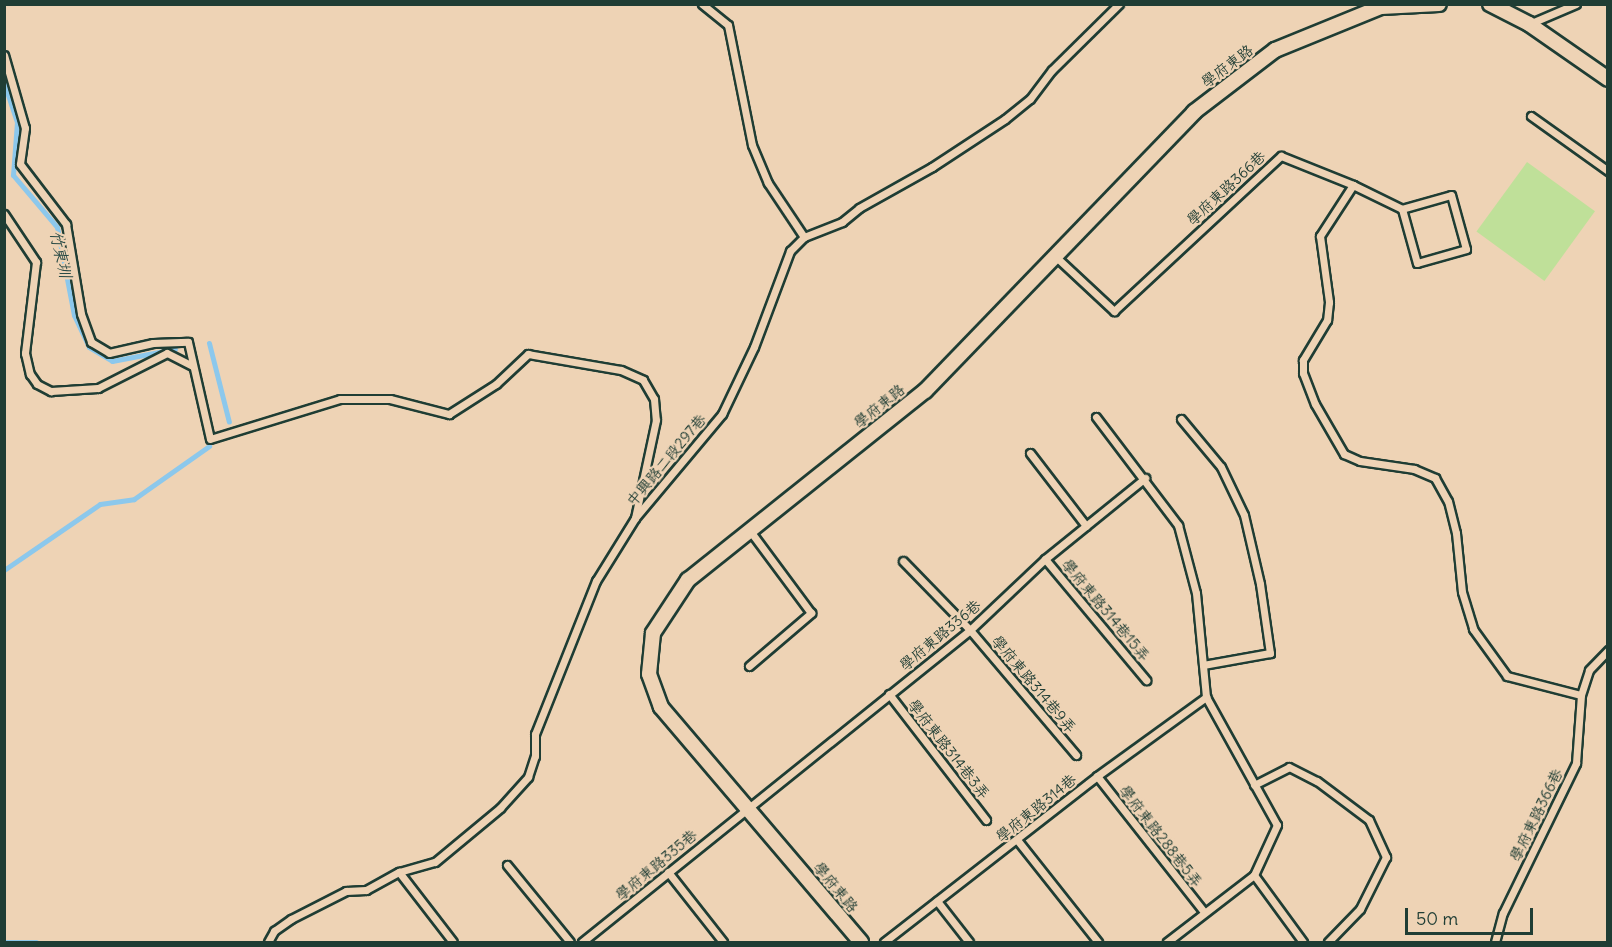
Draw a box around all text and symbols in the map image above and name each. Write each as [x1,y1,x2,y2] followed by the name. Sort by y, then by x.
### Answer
[1198,41,1256,91] street label: 學府東路
[1183,147,1269,229] street label: 學府東路366巷
[46,228,76,280] water label: 竹東圳
[850,380,908,432] street label: 學府東路
[622,410,710,510] street label: 中興路二段297巷
[1058,555,1154,665] street label: 學府東路314巷15弄
[896,596,984,674] street label: 學府東路336巷
[988,632,1080,736] street label: 學府東路314巷9弄
[905,696,993,802] street label: 學府東路314巷3弄
[1506,766,1566,864] street label: 學府東路366巷
[992,770,1080,846] street label: 學府東路314巷
[1116,782,1206,890] street label: 學府東路288巷5弄
[612,826,700,904] street label: 學府東路335巷
[810,858,862,916] street label: 學府東路
[1408,896,1536,934] scale bar
[1416,907,1458,930] text: 50 m

